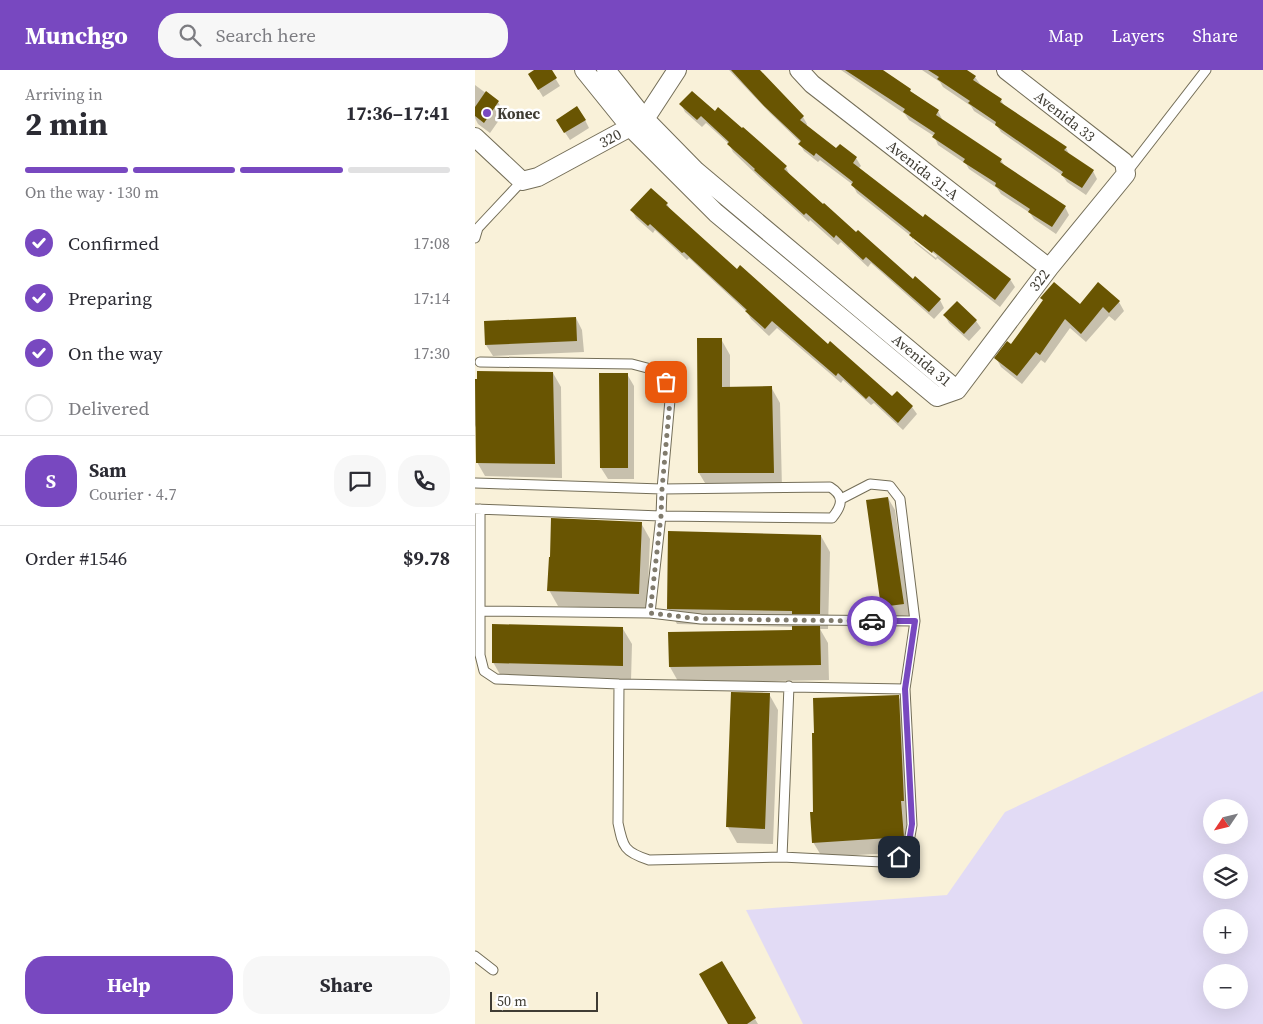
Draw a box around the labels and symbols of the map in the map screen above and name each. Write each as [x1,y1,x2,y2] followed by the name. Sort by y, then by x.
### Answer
[1030,86,1100,146] street label: Avenida 33
[497,103,541,124] place label: Konec
[481,107,493,119] marker: Konec
[595,123,625,153] street label: 320
[883,135,963,205] street label: Avenida 31-A
[1024,265,1054,295] street label: 322
[888,329,956,391] street label: Avenida 31
[645,361,687,403] pin
[847,596,897,646] courier
[1203,799,1247,844] north arrow
[878,836,920,878] pin
[490,989,597,1012] scale bar

